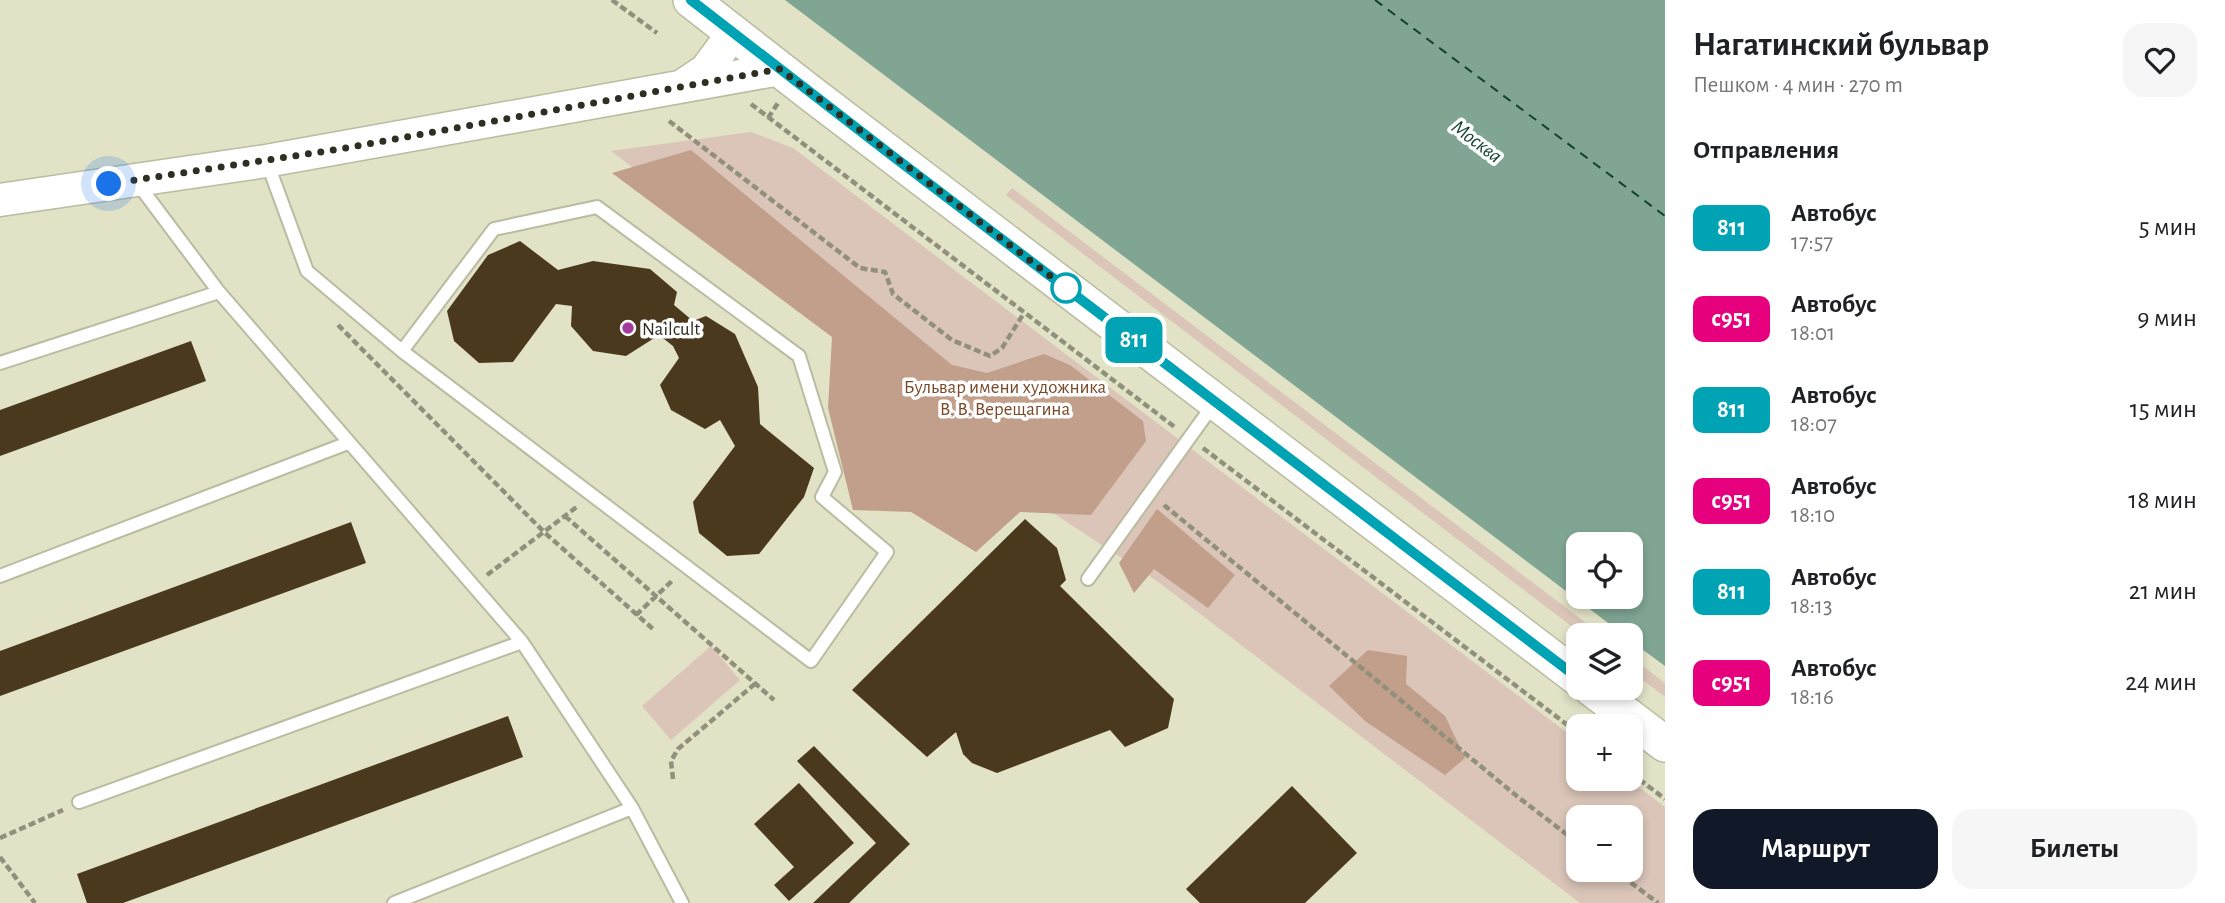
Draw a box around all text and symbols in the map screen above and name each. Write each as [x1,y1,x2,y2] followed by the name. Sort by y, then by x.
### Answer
[2123,23,2197,97] button: heart
[1693,29,1989,62] text: Нагатинский бульвар
[1693,74,1903,97] text: Пешком · 4 мин · 270 m
[1448,116,1506,167] water label: Москва
[1693,137,1839,163] text: Отправления
[91,166,126,201] your location
[1791,200,1877,226] text: Автобус
[2139,214,2197,240] text: 5 мин
[1717,216,1746,240] text: 811
[1791,231,1833,254] text: 17:57
[1051,273,1081,303] unlabelled marker
[1791,291,1877,317] text: Автобус
[2137,305,2197,331] text: 9 мин
[1711,307,1752,331] text: с951
[1094,317,1174,363] line badge: 811
[620,320,636,336] marker: Nailcult
[642,320,700,339] place label: Nailcult
[1791,322,1835,345] text: 18:01
[1119,328,1149,352] text: 811
[904,378,1107,419] park label: Бульвар имени художника В. В. Верещагина
[1791,382,1877,408] text: Автобус
[2130,396,2197,422] text: 15 мин
[1717,398,1746,422] text: 811
[1791,413,1837,436] text: 18:07
[1791,473,1877,499] text: Автобус
[2128,487,2197,513] text: 18 мин
[1711,489,1752,513] text: с951
[1791,504,1835,527] text: 18:10
[1566,532,1643,882] map controls
[1566,532,1643,609] button: locate
[1791,564,1877,590] text: Автобус
[2129,578,2197,604] text: 21 мин
[1717,580,1746,604] text: 811
[1791,595,1832,618] text: 18:13
[1566,623,1643,700] button: layers
[1791,655,1877,681] text: Автобус
[2125,669,2197,695] text: 24 мин
[1711,671,1752,695] text: с951
[1791,686,1834,709] text: 18:16
[1566,714,1643,791] button: +
[1566,805,1643,882] button: −
[1693,809,1938,889] button: Маршрут
[1952,809,2197,889] button: Билеты

